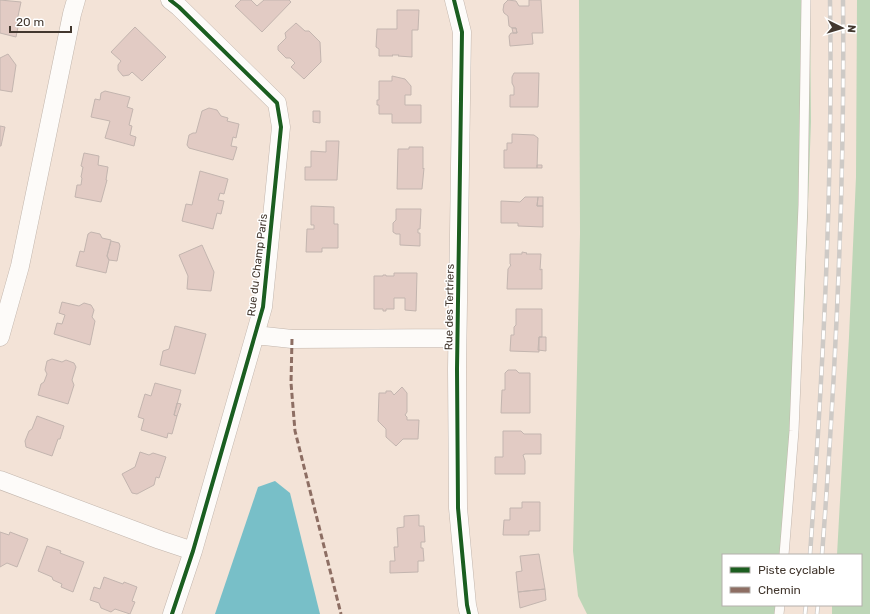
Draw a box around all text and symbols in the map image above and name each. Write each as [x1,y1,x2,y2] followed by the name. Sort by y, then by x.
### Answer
[10,8,71,34] scale bar
[822,8,862,48] north arrow
[16,15,44,29] text: 20 m
[845,24,858,33] text: N
[245,213,270,317] street label: Rue du Champ Paris
[442,263,457,350] street label: Rue des Tertriers
[722,554,862,606] legend
[758,563,835,577] text: Piste cyclable
[758,583,801,597] text: Chemin

